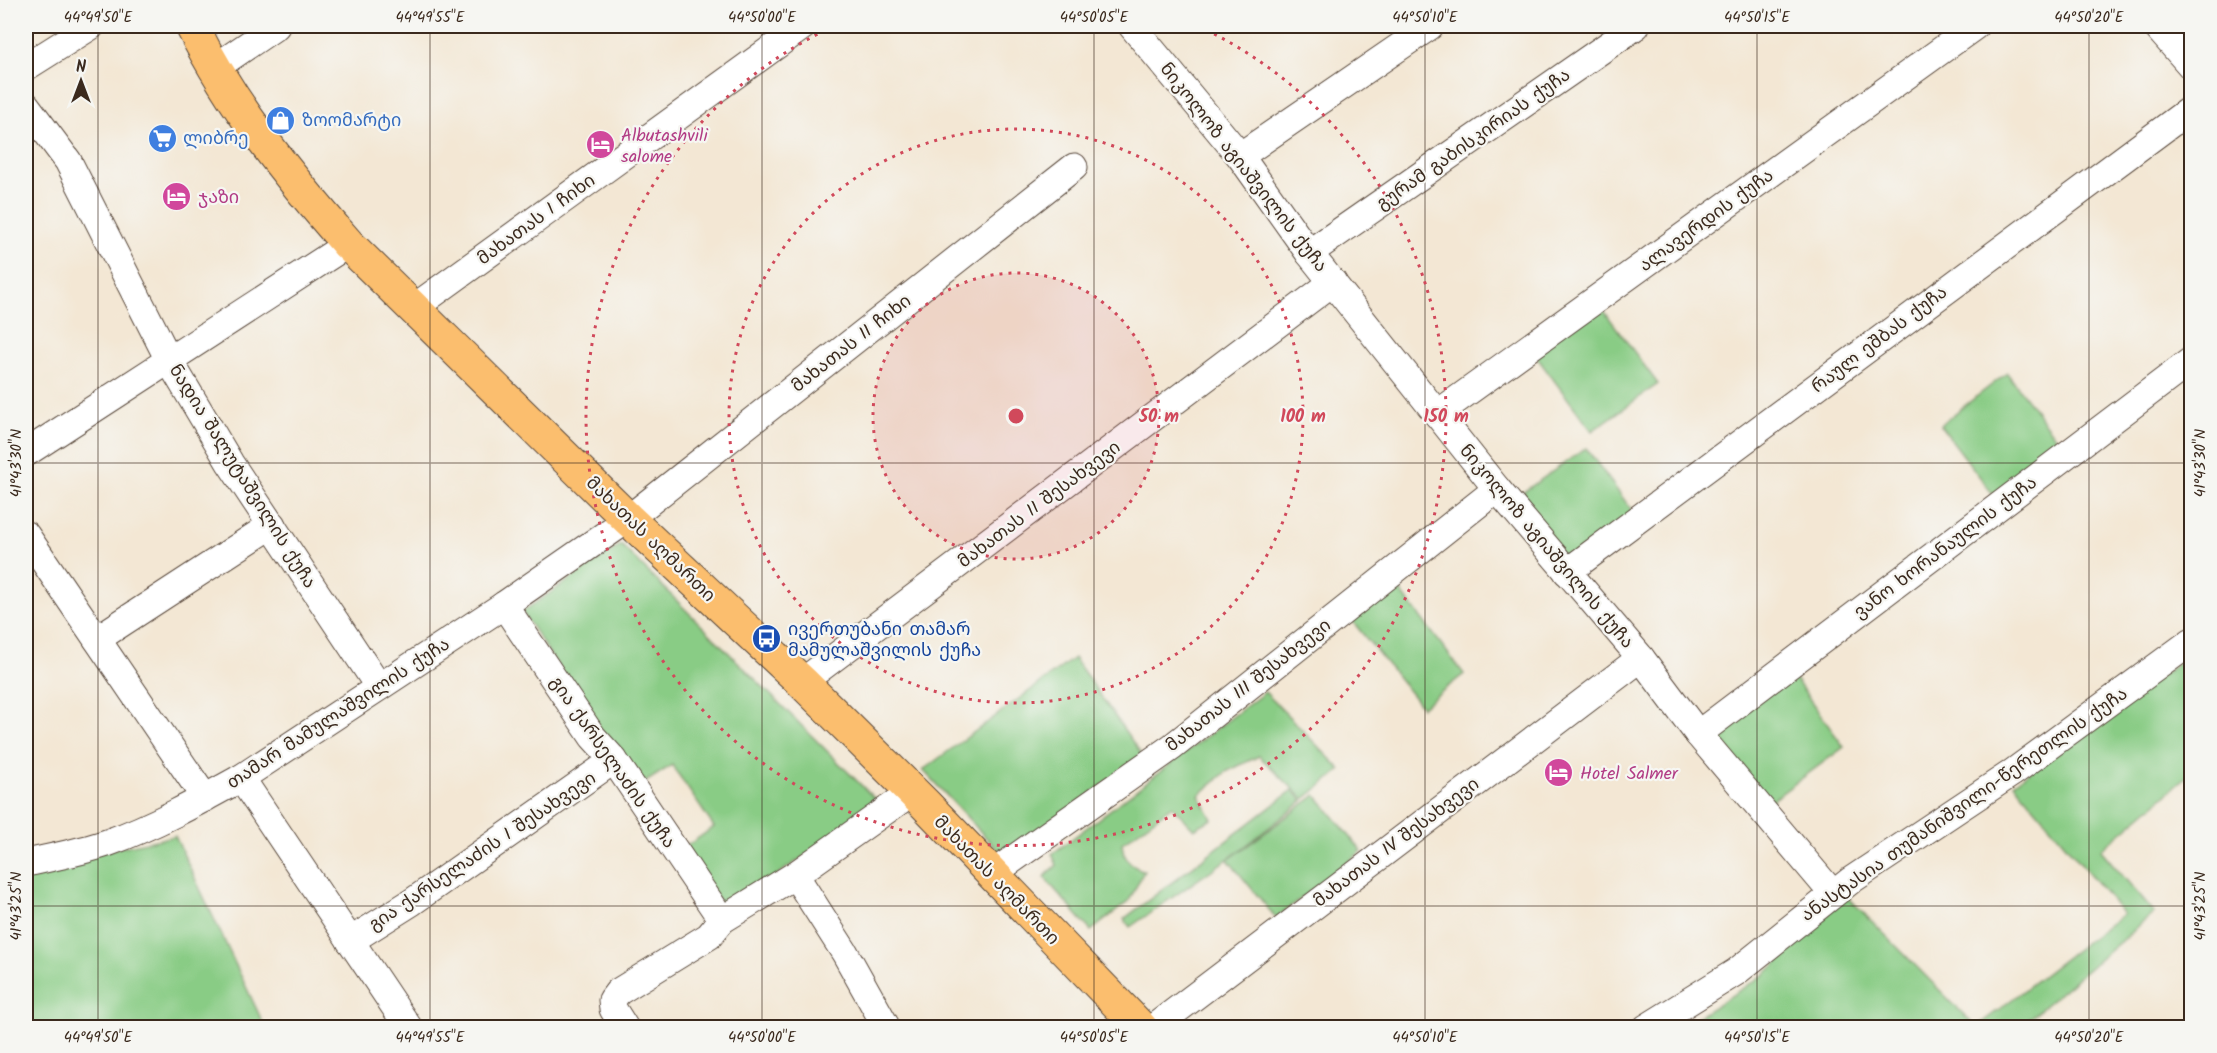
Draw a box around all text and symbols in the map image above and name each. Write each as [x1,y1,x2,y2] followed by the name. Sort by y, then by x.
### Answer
[64,6,134,30] text: 44°49'50"E
[395,6,466,30] text: 44°49'55"E
[728,6,797,30] text: 44°50'00"E
[1060,6,1130,30] text: 44°50'05"E
[1392,6,1459,30] text: 44°50'10"E
[1724,6,1791,30] text: 44°50'15"E
[2054,6,2125,30] text: 44°50'20"E
[51,51,111,111] north arrow
[76,55,86,80] text: N
[1152,57,1334,279] street label: ნიკოლოზ აგიაშვილის ქუჩა
[1371,62,1577,219] street label: გურამ გაბისკირიას ქუჩა
[265,104,297,136] shop icon: ზოომარტი
[302,107,401,136] place label: ზოომარტი
[146,122,178,154] supermarket icon: ლიბრე
[621,122,708,172] place label: Albutashvili salome
[183,125,249,154] place label: ლიბრე
[584,129,616,161] hotel icon: Albutashvili salome
[1633,162,1780,280] street label: ალავერდის ქუჩა
[472,167,602,273] street label: მახათას I ჩიხი
[161,181,193,213] hotel icon: ჯაზი
[198,184,239,213] place label: ჯაზი
[1806,279,1954,401] street label: რაულ ეშბას ქუჩა
[785,288,918,401] street label: მახათას II ჩიხი
[161,359,323,595] street label: ნადია შალუტაშვილის ქუჩა
[1138,403,1179,432] text: 50 m
[1280,403,1326,432] text: 100 m
[1423,403,1469,432] text: 150 m
[1006,406,1026,426] centre of rings
[5,429,29,497] text: 41°43'30"N
[2189,429,2213,497] text: 41°43'30"N
[952,434,1128,576] street label: მახათას II შესახვევი
[1451,438,1640,656] street label: ნიკოლოზ აგიაშვილის ქუჩა
[1848,469,2044,627] street label: ვანო ხორანაულის ქუჩა
[578,470,722,610] street label: მახათას აღმართი
[1160,612,1338,760] street label: მახათას III შესახვევი
[788,616,981,666] place label: ივერთუბანი თამარ მამულაშვილის ქუჩა
[751,623,783,655] bus stop icon: ივერთუბანი თამარ მამულაშვილის ქუჩა
[221,631,456,798] street label: თამარ მამულაშვილის ქუჩა
[541,671,682,855] street label: გია ქარსელაძის ქუჩა
[1795,681,2134,930] street label: ანასტასია თუმანიშვილი-წერეთლის ქუჩა
[1543,757,1575,789] hotel icon: Hotel Salmer
[1580,760,1679,789] place label: Hotel Salmer
[363,765,603,940] street label: გია ქარსელაძის I შესახვევი
[1308,771,1486,916] street label: მახათას IV შესახვევი
[926,809,1066,953] street label: მახათას აღმართი
[5,872,29,940] text: 41°43'25"N
[2189,872,2213,940] text: 41°43'25"N
[64,1026,134,1050] text: 44°49'50"E
[395,1026,466,1050] text: 44°49'55"E
[728,1026,797,1050] text: 44°50'00"E
[1060,1026,1130,1050] text: 44°50'05"E
[1392,1026,1459,1050] text: 44°50'10"E
[1724,1026,1791,1050] text: 44°50'15"E
[2054,1026,2125,1050] text: 44°50'20"E

